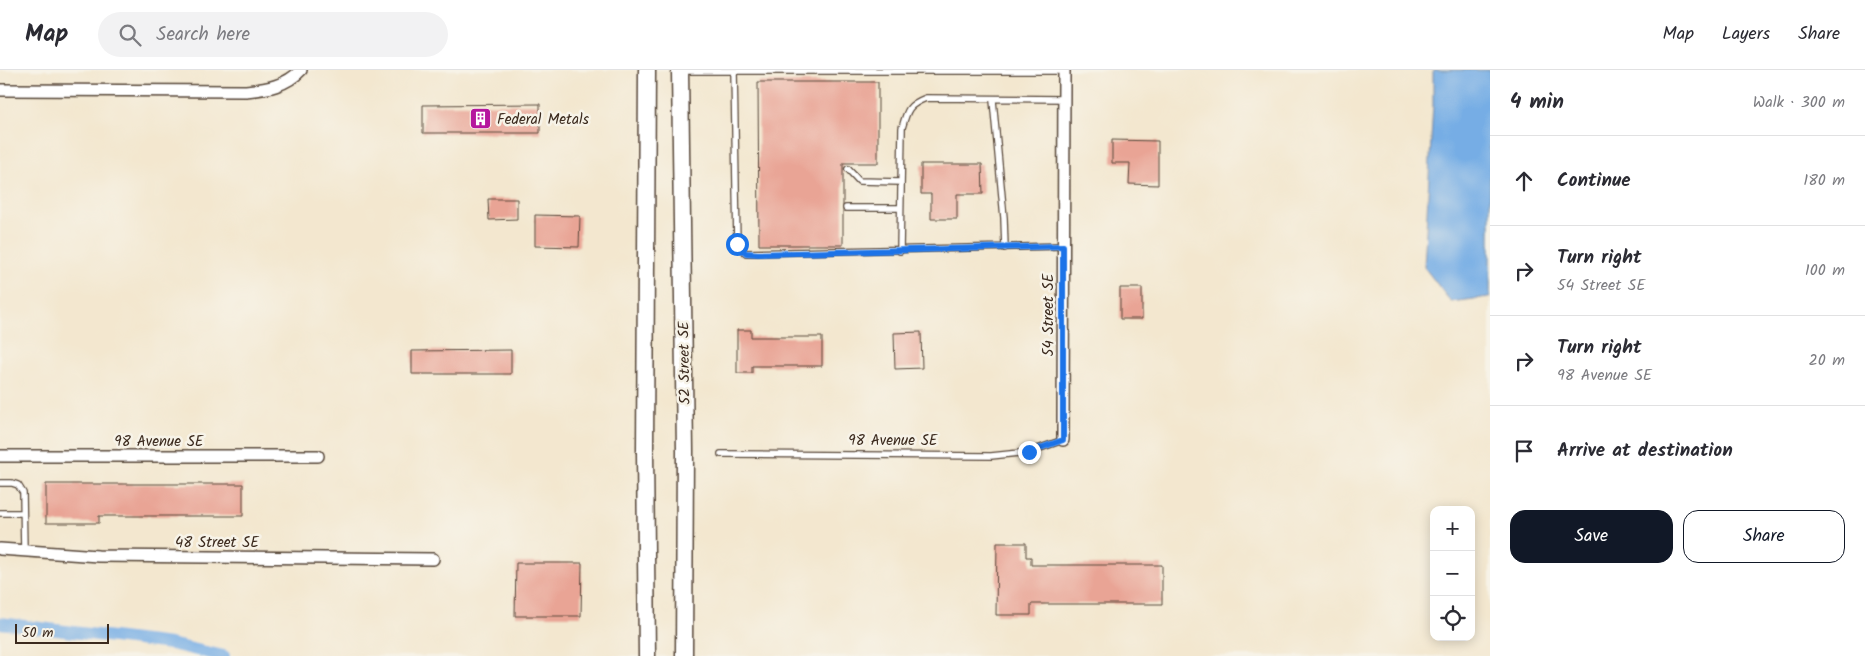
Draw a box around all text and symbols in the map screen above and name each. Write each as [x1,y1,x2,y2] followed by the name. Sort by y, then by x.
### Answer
[98,12,448,57] search box
[25,15,68,54] text: Map
[156,20,250,50] text: Search here
[1663,20,1694,49] text: Map
[1722,20,1770,49] text: Layers
[1798,20,1840,49] text: Share
[116,21,144,49] icon: search
[1510,86,1564,119] text: 4 min
[1753,90,1845,115] text: Walk · 300 m
[469,107,493,131] building icon: Federal Metals
[497,108,590,132] place label: Federal Metals
[1557,166,1630,196] text: Continue
[1510,167,1538,195] icon: ahead
[1803,168,1845,193] text: 180 m
[726,233,749,256] route start
[1557,243,1642,273] text: Turn right
[1510,257,1538,285] icon: right
[1805,258,1845,283] text: 100 m
[1037,272,1061,357] street label: 54 Street SE
[1557,273,1646,298] text: 54 Street SE
[672,320,698,405] street label: 52 Street SE
[1557,333,1642,363] text: Turn right
[1510,347,1538,375] icon: right
[1809,348,1845,373] text: 20 m
[1557,363,1652,388] text: 98 Avenue SE
[848,429,939,453] street label: 98 Avenue SE
[114,430,205,454] street label: 98 Avenue SE
[1557,436,1733,466] text: Arrive at destination
[1510,437,1538,465] icon: arrive
[1018,441,1041,464] route end
[1430,506,1475,641] map controls
[1430,506,1475,551] button: +
[1510,510,1673,563] button: Save
[1683,510,1845,563] button: Share
[175,531,260,555] street label: 48 Street SE
[1430,551,1475,596] button: −
[1430,596,1475,641] button: locate
[15,621,109,644] scale bar
[22,622,53,644] text: 50 m

